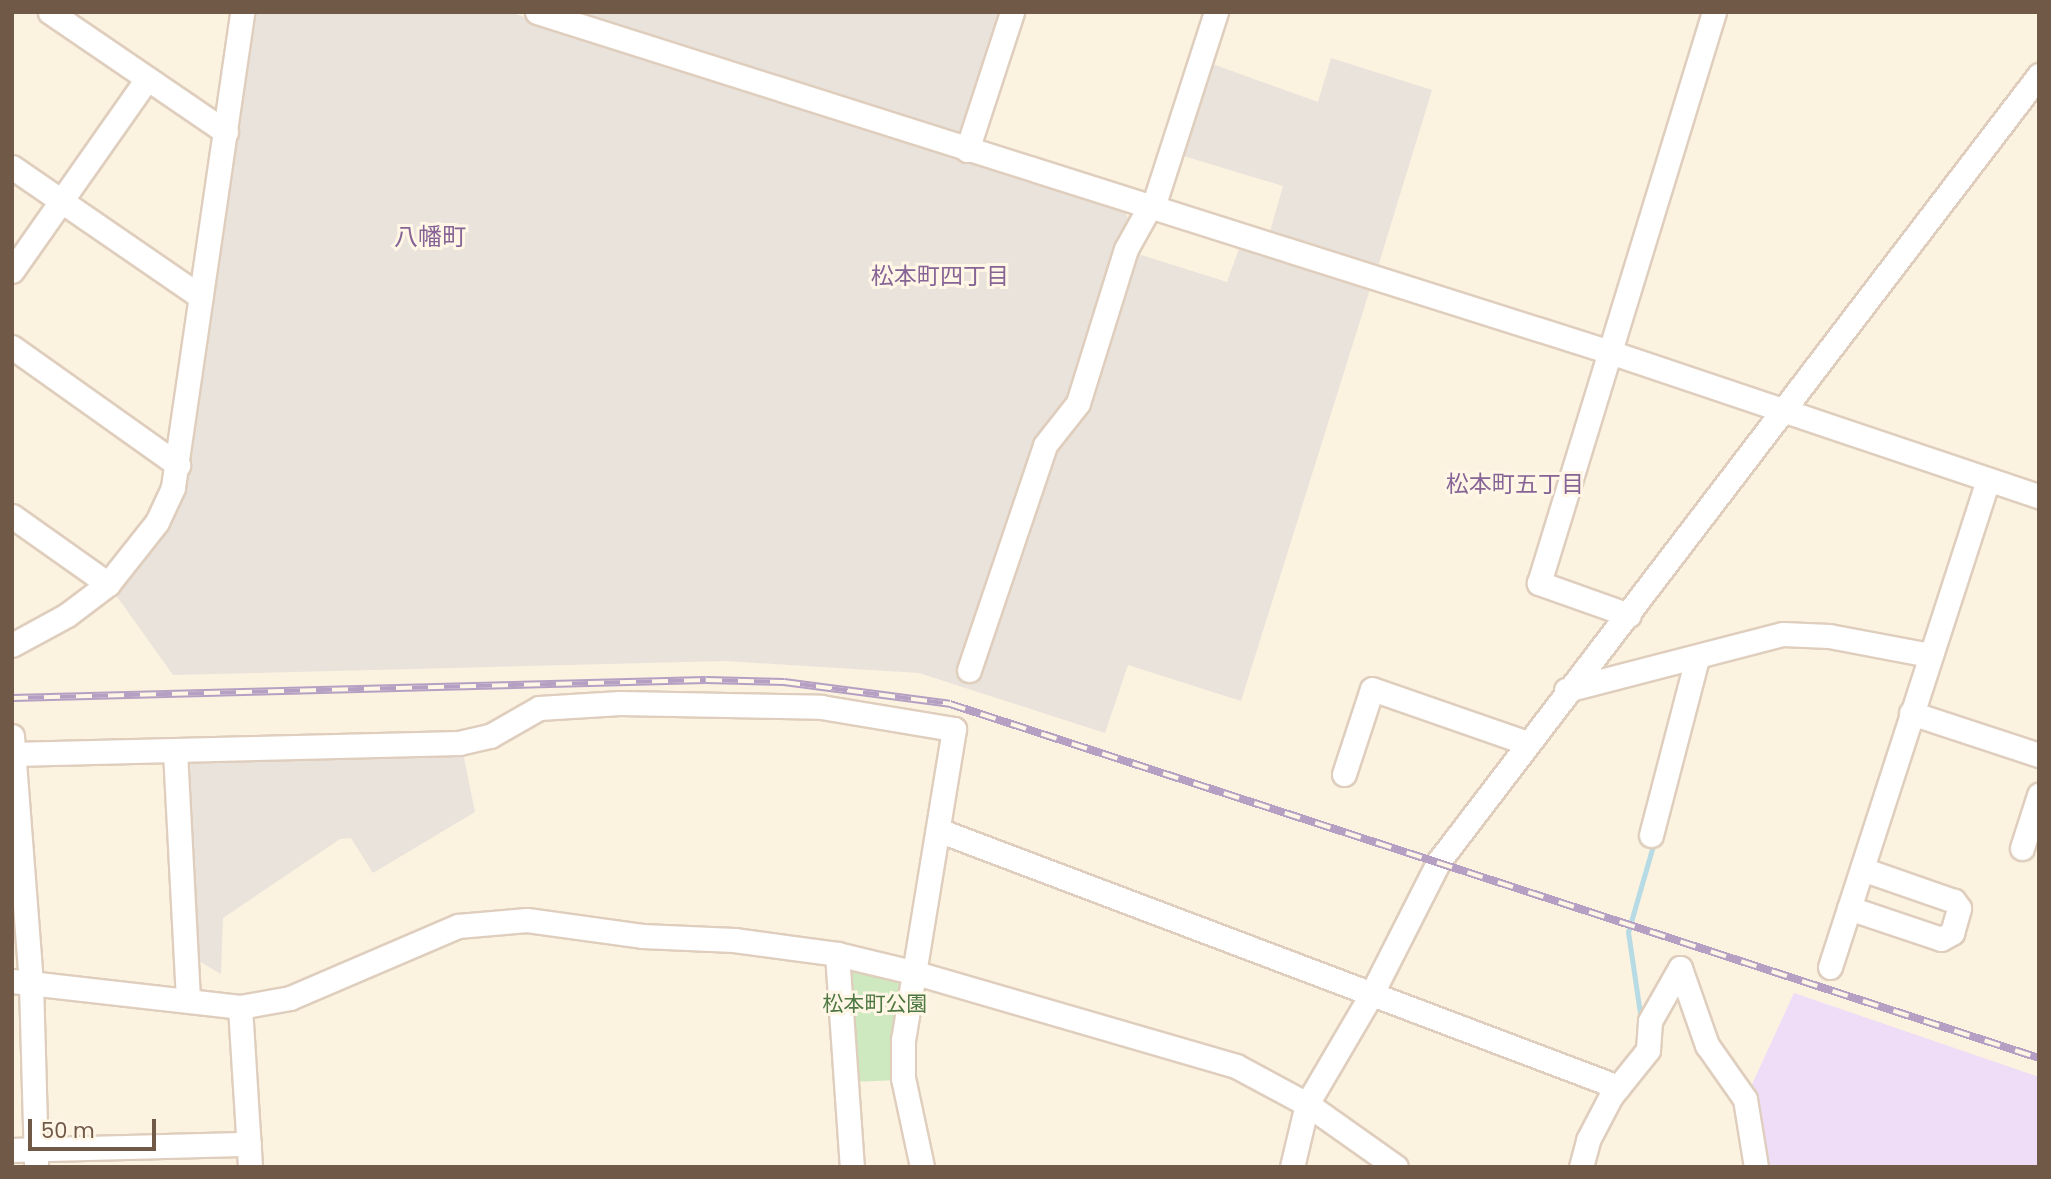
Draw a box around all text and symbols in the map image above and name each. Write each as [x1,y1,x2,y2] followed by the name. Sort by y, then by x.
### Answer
[394,223,466,251] district label: 八幡町
[871,262,1009,290] district label: 松本町四丁目
[1446,470,1584,498] district label: 松本町五丁目
[823,991,927,1017] park label: 松本町公園
[32,1106,159,1150] scale bar
[41,1116,95,1145] text: 50 m

